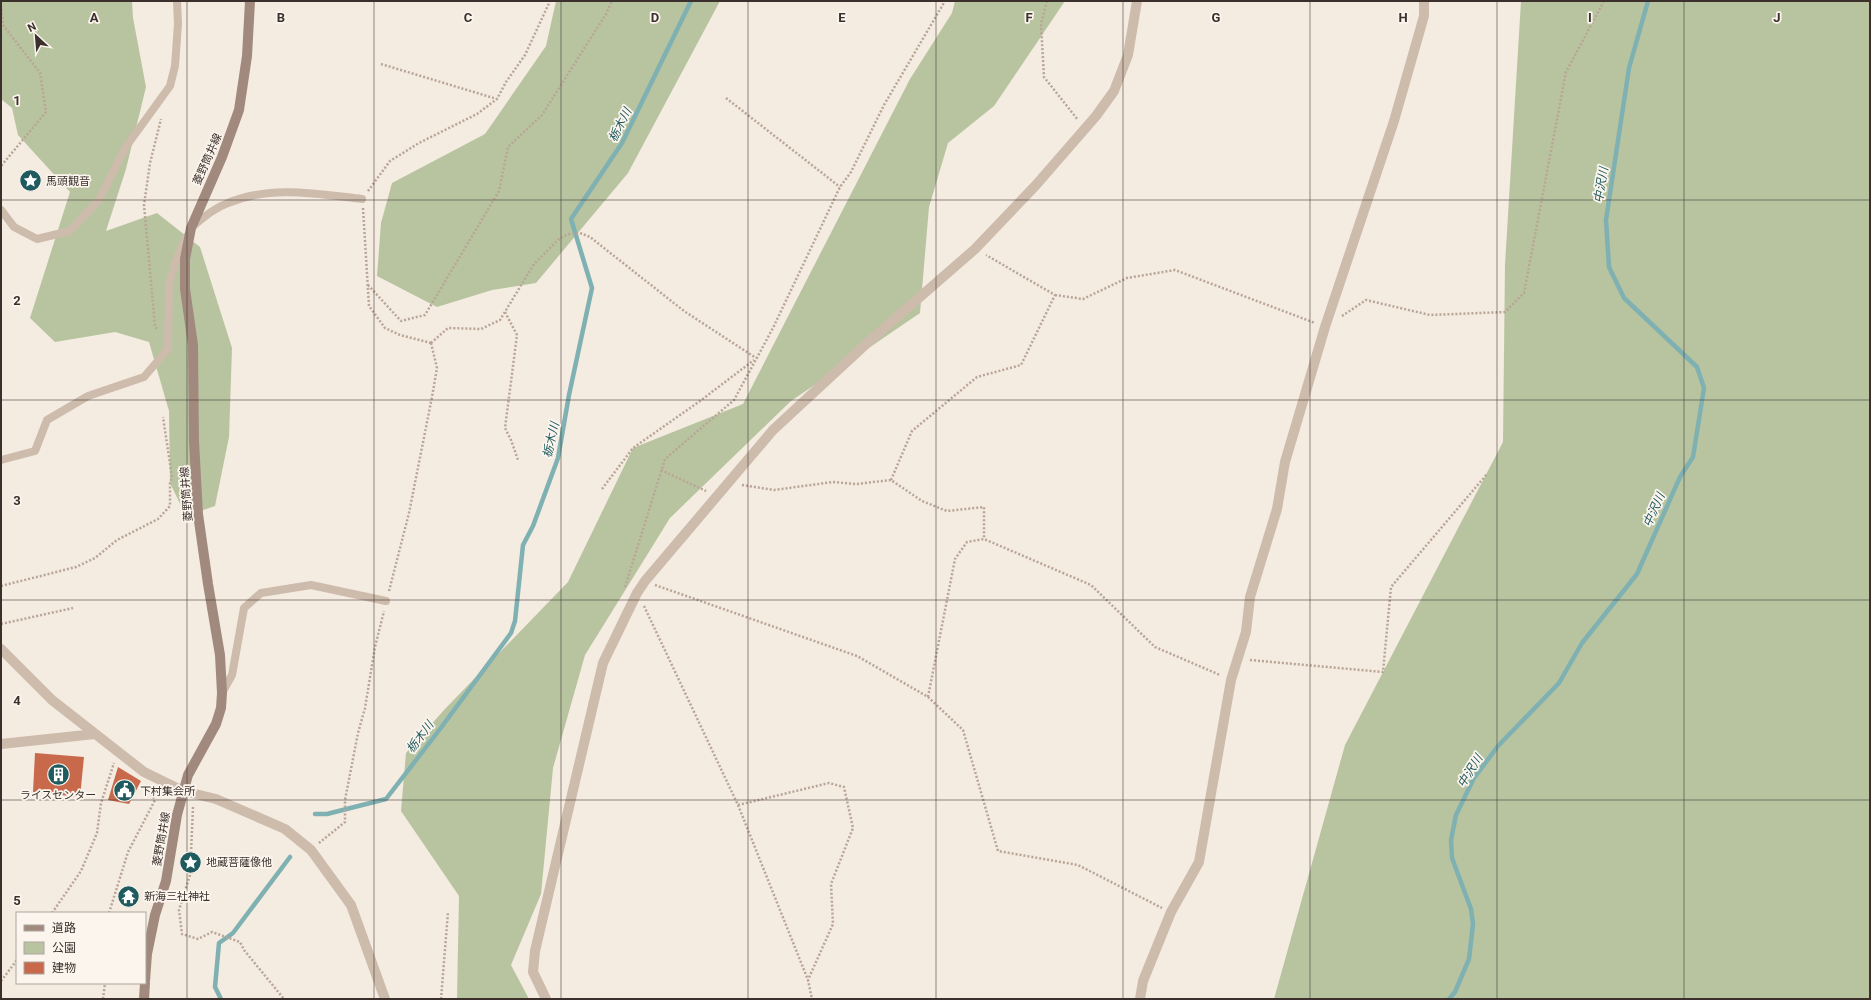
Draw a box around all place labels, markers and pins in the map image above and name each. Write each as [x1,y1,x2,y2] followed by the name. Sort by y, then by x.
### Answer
[18,168,44,194] place icon: 馬頭観音
[46,175,90,188] place label: 馬頭観音
[45,762,71,788] building icon: ライスセンター
[111,778,137,804] public building icon: 下村集会所
[140,785,196,798] place label: 下村集会所
[20,789,96,802] place label: ライスセンター
[178,849,204,875] place icon: 地蔵菩薩像他
[206,856,272,869] place label: 地蔵菩薩像他
[116,883,142,909] temple icon: 新海三社神社
[144,890,210,903] place label: 新海三社神社

